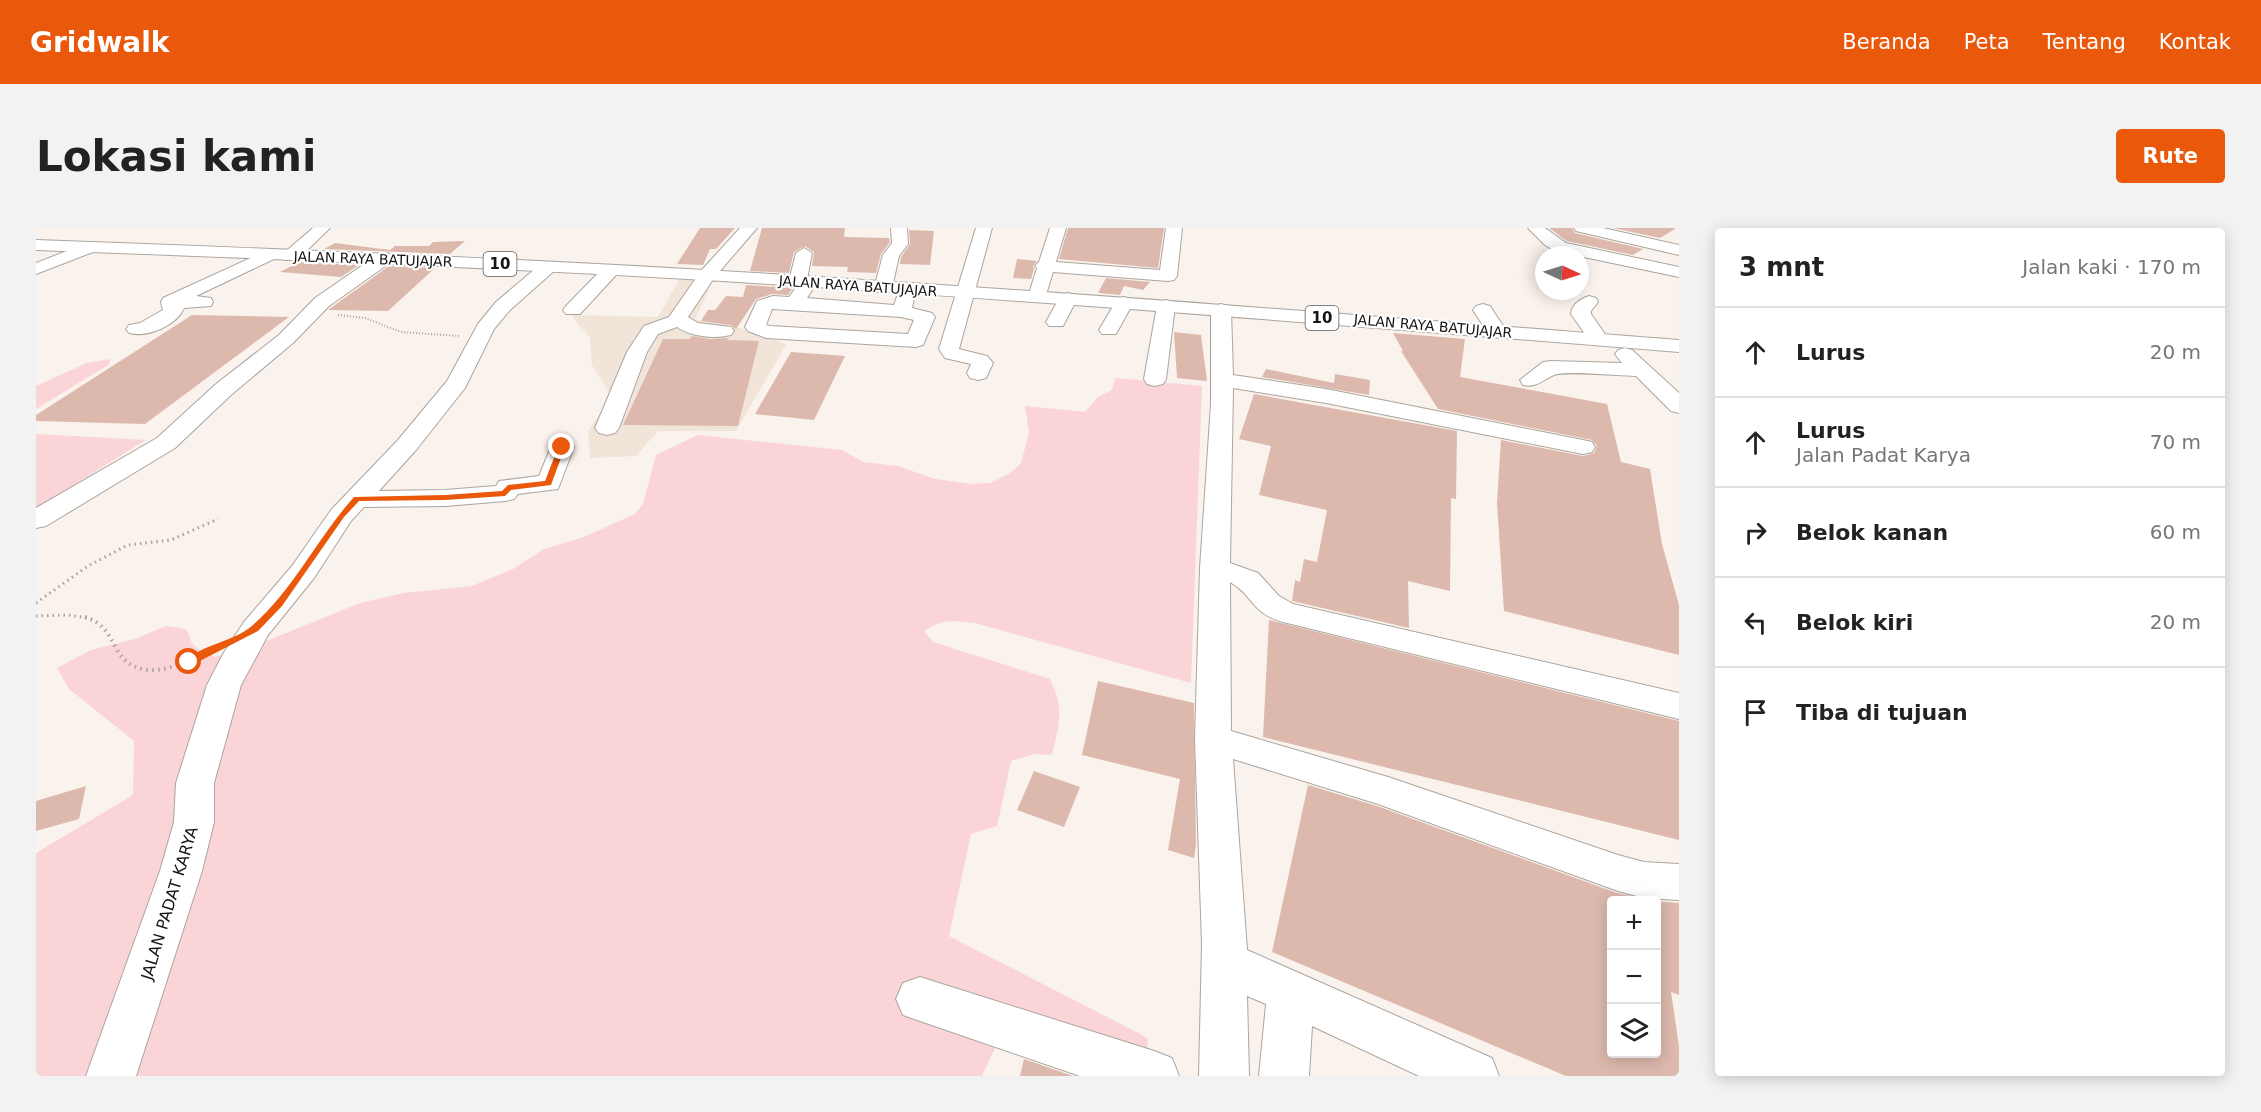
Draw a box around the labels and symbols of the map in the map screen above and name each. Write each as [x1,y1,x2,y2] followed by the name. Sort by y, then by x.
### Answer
[1535,246,1589,300] north arrow
[292,248,453,270] street label: JALAN RAYA BATUJAJAR
[484,252,516,276] road number: 10
[777,272,938,300] street label: JALAN RAYA BATUJAJAR
[1306,306,1338,330] road number: 10
[1352,311,1513,341] street label: JALAN RAYA BATUJAJAR
[548,433,574,459] route end
[175,648,201,674] route start
[137,824,202,983] street label: JALAN PADAT KARYA

